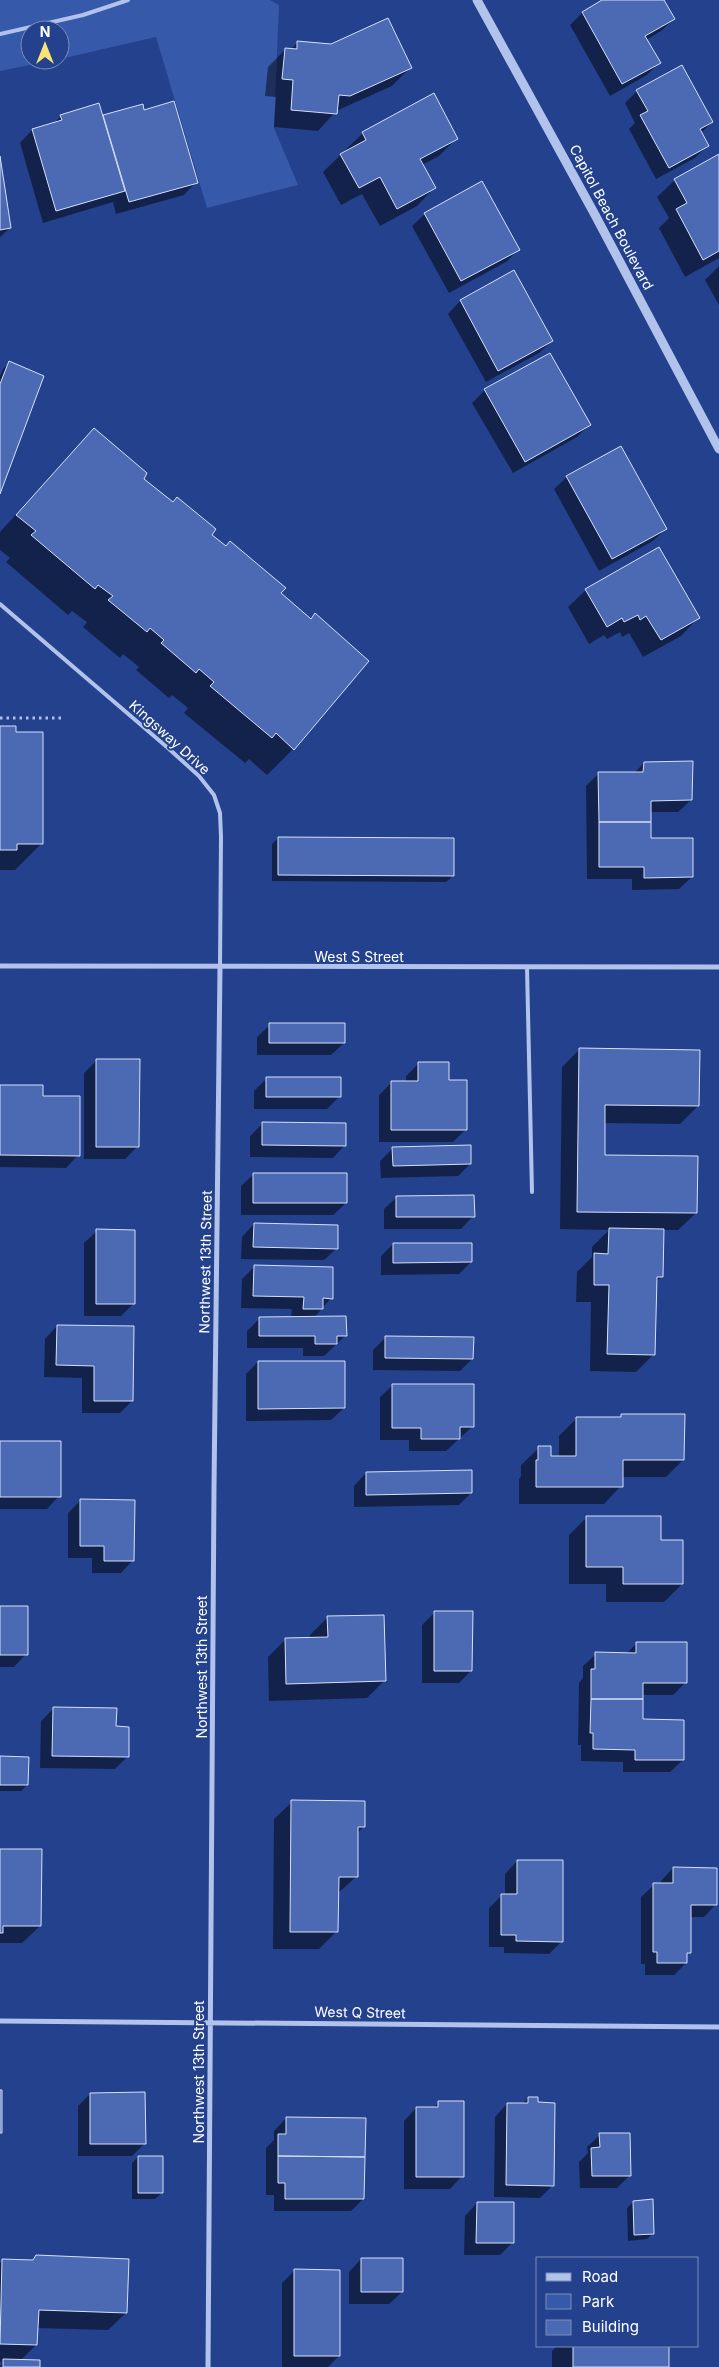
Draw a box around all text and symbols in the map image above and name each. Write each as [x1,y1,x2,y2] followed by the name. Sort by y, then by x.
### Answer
[20,20,70,70] north arrow
[40,23,50,40] text: N
[566,141,658,293] street label: Capitol Beach Boulevard
[126,696,214,778] street label: Kingsway Drive
[314,948,404,965] street label: West S Street
[195,1190,215,1334] street label: Northwest 13th Street
[193,1595,210,1739] street label: Northwest 13th Street
[190,2000,207,2144] street label: Northwest 13th Street
[314,2003,406,2021] street label: West Q Street
[536,2257,699,2347] legend
[582,2267,618,2286] text: Road
[582,2292,615,2311] text: Park
[582,2317,639,2336] text: Building

